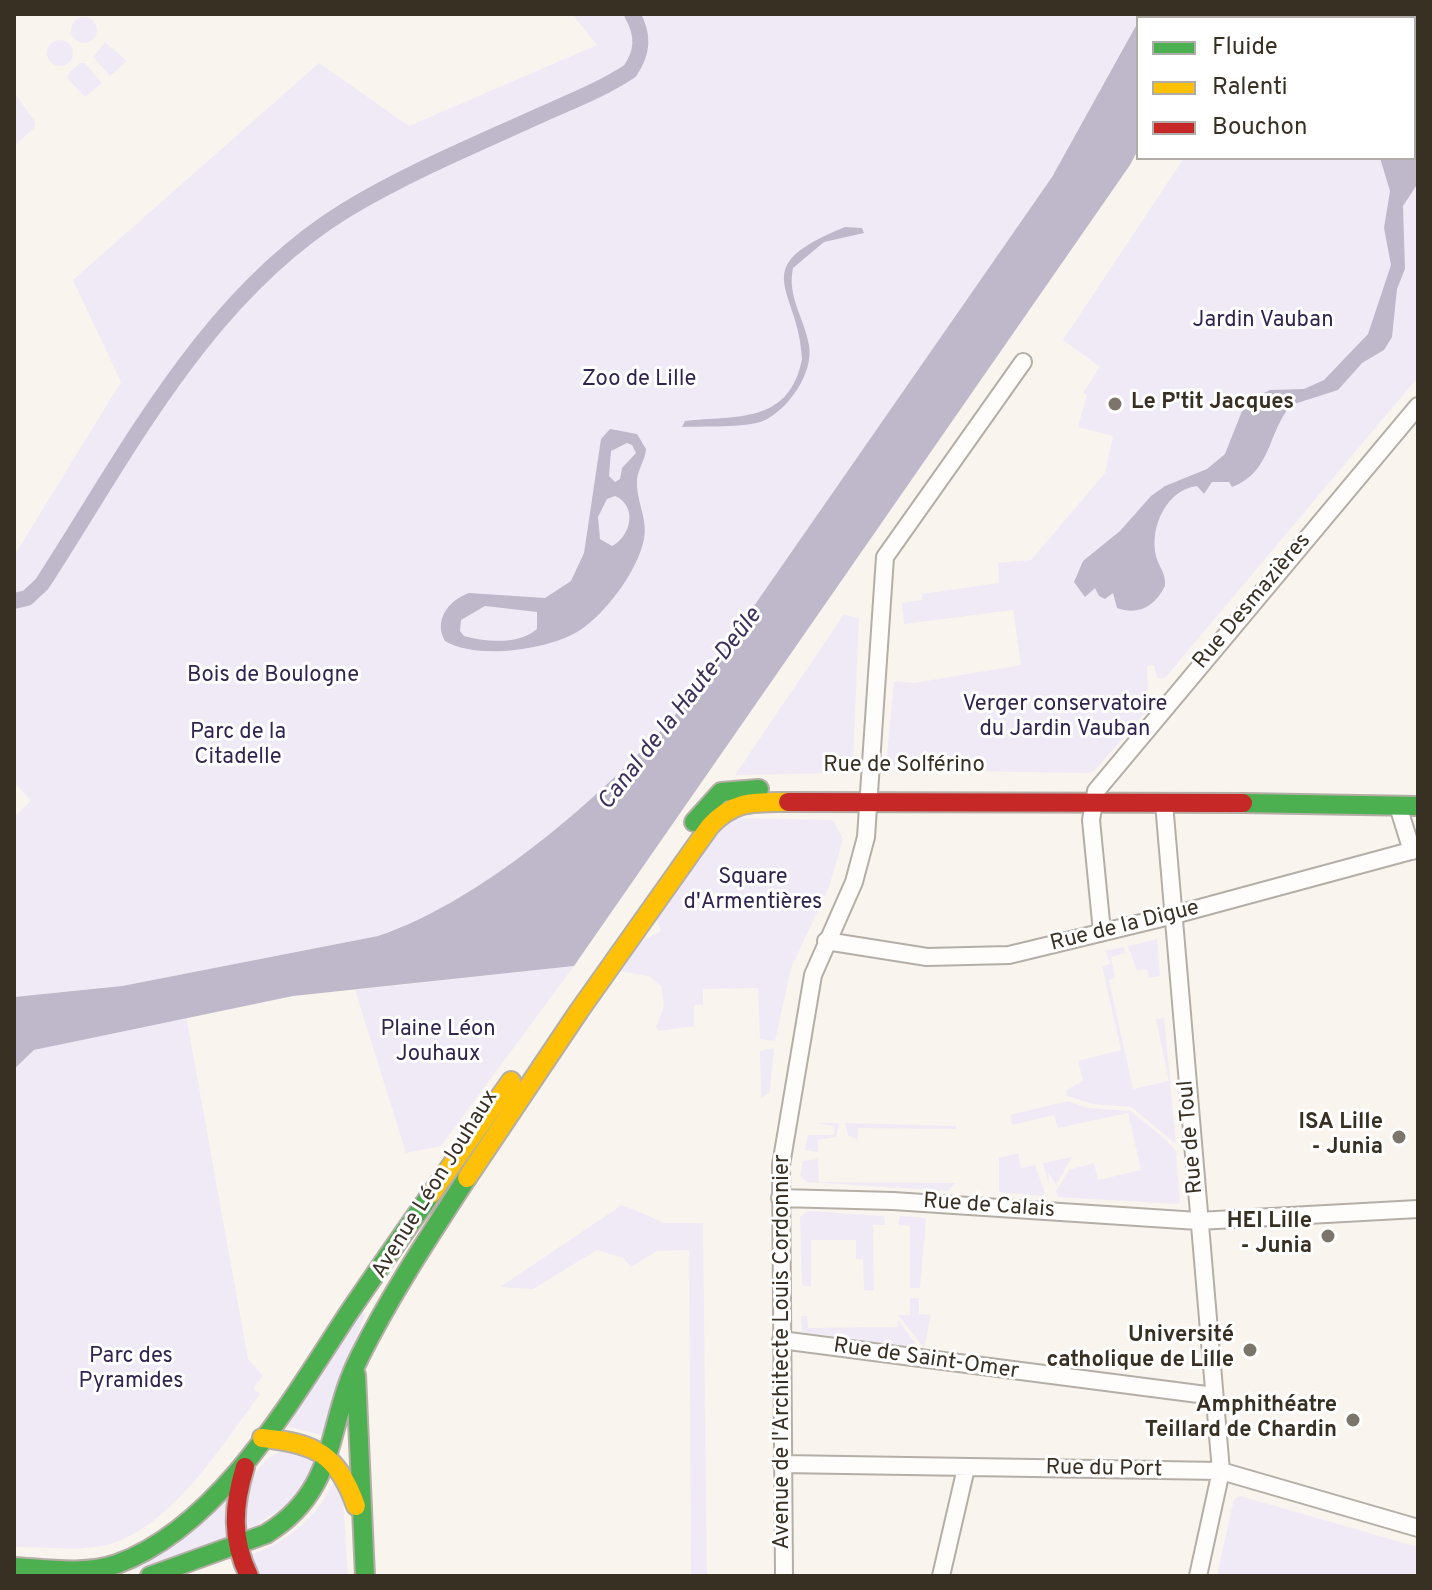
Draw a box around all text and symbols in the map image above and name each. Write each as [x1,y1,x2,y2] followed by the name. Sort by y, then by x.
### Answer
[1136,16,1416,160] legend
[1212,33,1278,63] text: Fluide
[1212,73,1288,103] text: Ralenti
[1212,113,1307,143] text: Bouchon
[1192,309,1334,335] park label: Jardin Vauban
[582,368,696,394] park label: Zoo de Lille
[1131,391,1294,417] place label: Le P'tit Jacques
[1106,395,1124,413] marker: Le P'tit Jacques
[1189,529,1317,675] street label: Rue Desmazières
[593,603,769,817] water label: Canal de la Haute-Deûle
[187,664,359,690] park label: Bois de Boulogne
[963,693,1167,744] park label: Verger conservatoire du Jardin Vauban
[190,721,286,772] park label: Parc de la Citadelle
[823,754,985,780] street label: Rue de Solférino
[684,866,822,918] park label: Square d'Armentières
[1048,896,1202,958] street label: Rue de la Digue
[380,1018,496,1070] park label: Plaine Léon Jouhaux
[1174,1079,1210,1195] street label: Rue de Toul
[367,1086,505,1284] street label: Avenue Léon Jouhaux
[1299,1111,1383,1162] place label: ISA Lille - Junia
[1390,1128,1408,1146] marker: ISA Lille - Junia
[771,1154,797,1550] street label: Avenue de l'Architecte Louis Cordonnier
[922,1189,1056,1225] street label: Rue de Calais
[1227,1210,1312,1262] place label: HEI Lille - Junia
[1319,1227,1337,1245] marker: HEI Lille - Junia
[1046,1324,1234,1376] place label: Université catholique de Lille
[831,1334,1021,1386] street label: Rue de Saint-Omer
[1241,1341,1259,1359] marker: Université catholique de Lille
[79,1345,183,1396] park label: Parc des Pyramides
[1145,1394,1337,1446] place label: Amphithéatre Teillard de Chardin
[1344,1411,1362,1429] marker: Amphithéatre Teillard de Chardin
[1045,1456,1163,1484] street label: Rue du Port

